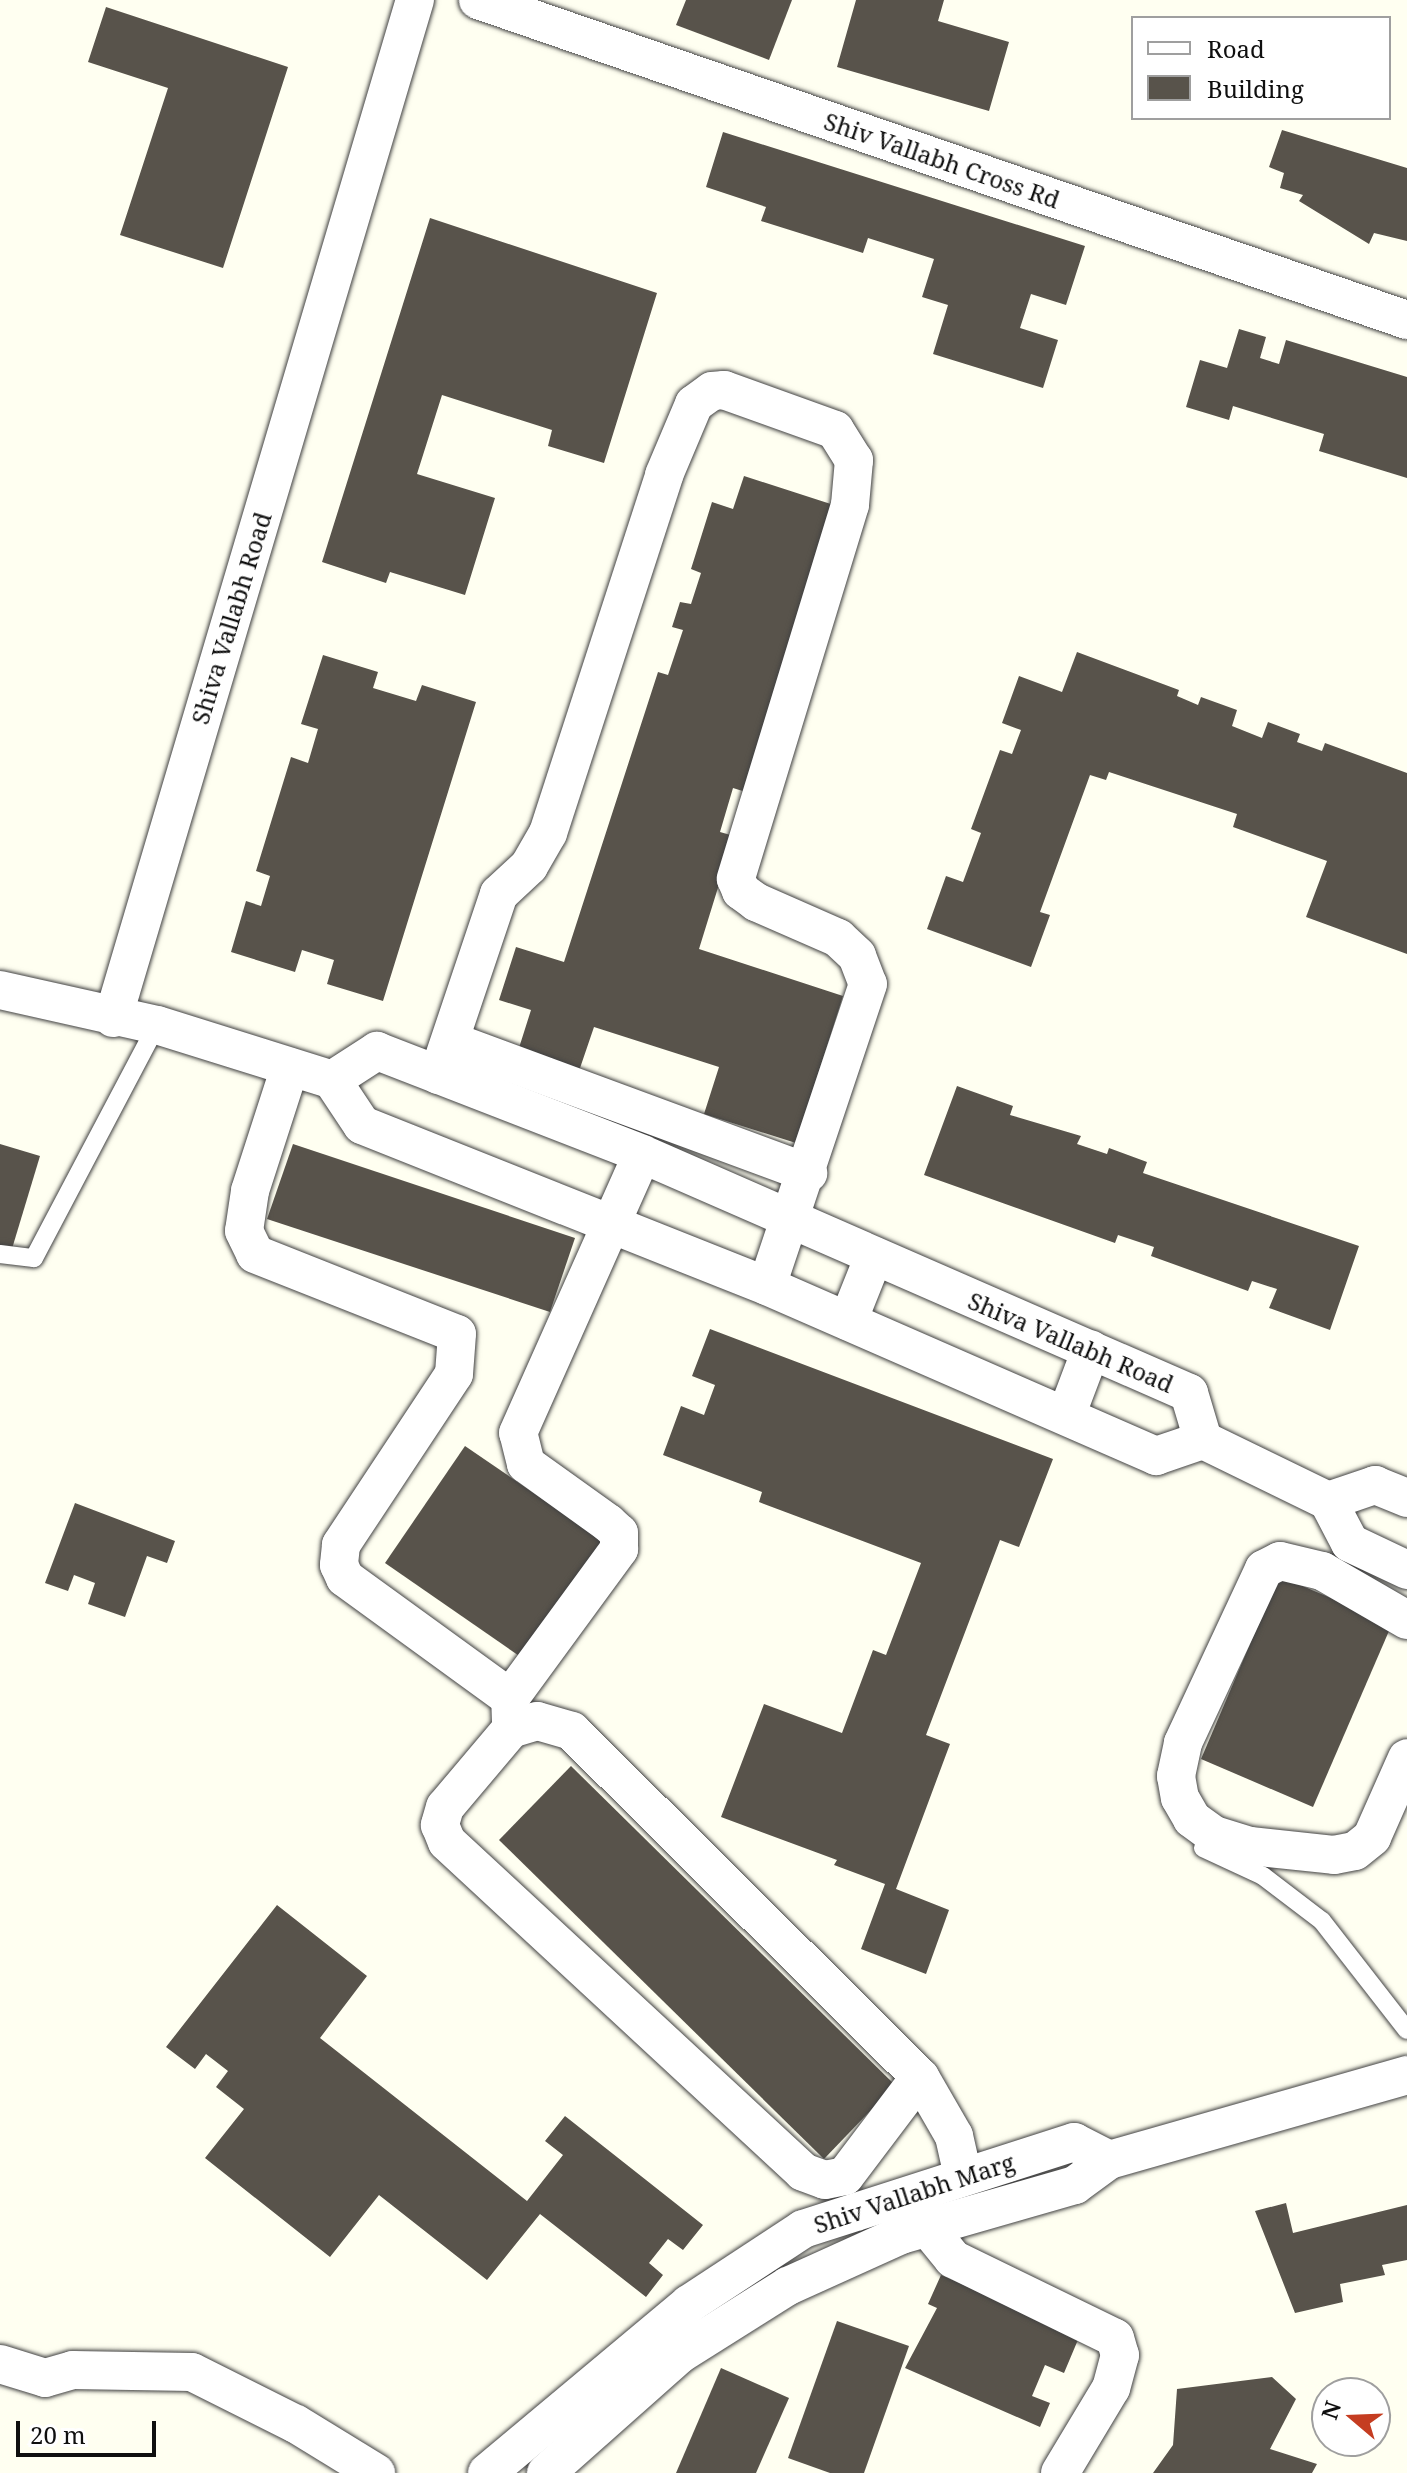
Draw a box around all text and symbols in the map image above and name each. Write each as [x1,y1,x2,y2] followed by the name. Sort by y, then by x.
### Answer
[1131,16,1391,120] legend
[1207,32,1265,65] text: Road
[1207,72,1304,105] text: Building
[820,106,1064,214] street label: Shiv Vallabh Cross Rd
[185,508,277,728] street label: Shiva Vallabh Road
[964,1286,1178,1398] street label: Shiva Vallabh Road
[810,2147,1018,2239] street label: Shiv Vallabh Marg
[1311,2377,1391,2457] north arrow
[1313,2397,1347,2423] text: N
[20,2405,160,2455] scale bar
[30,2418,86,2451] text: 20 m

